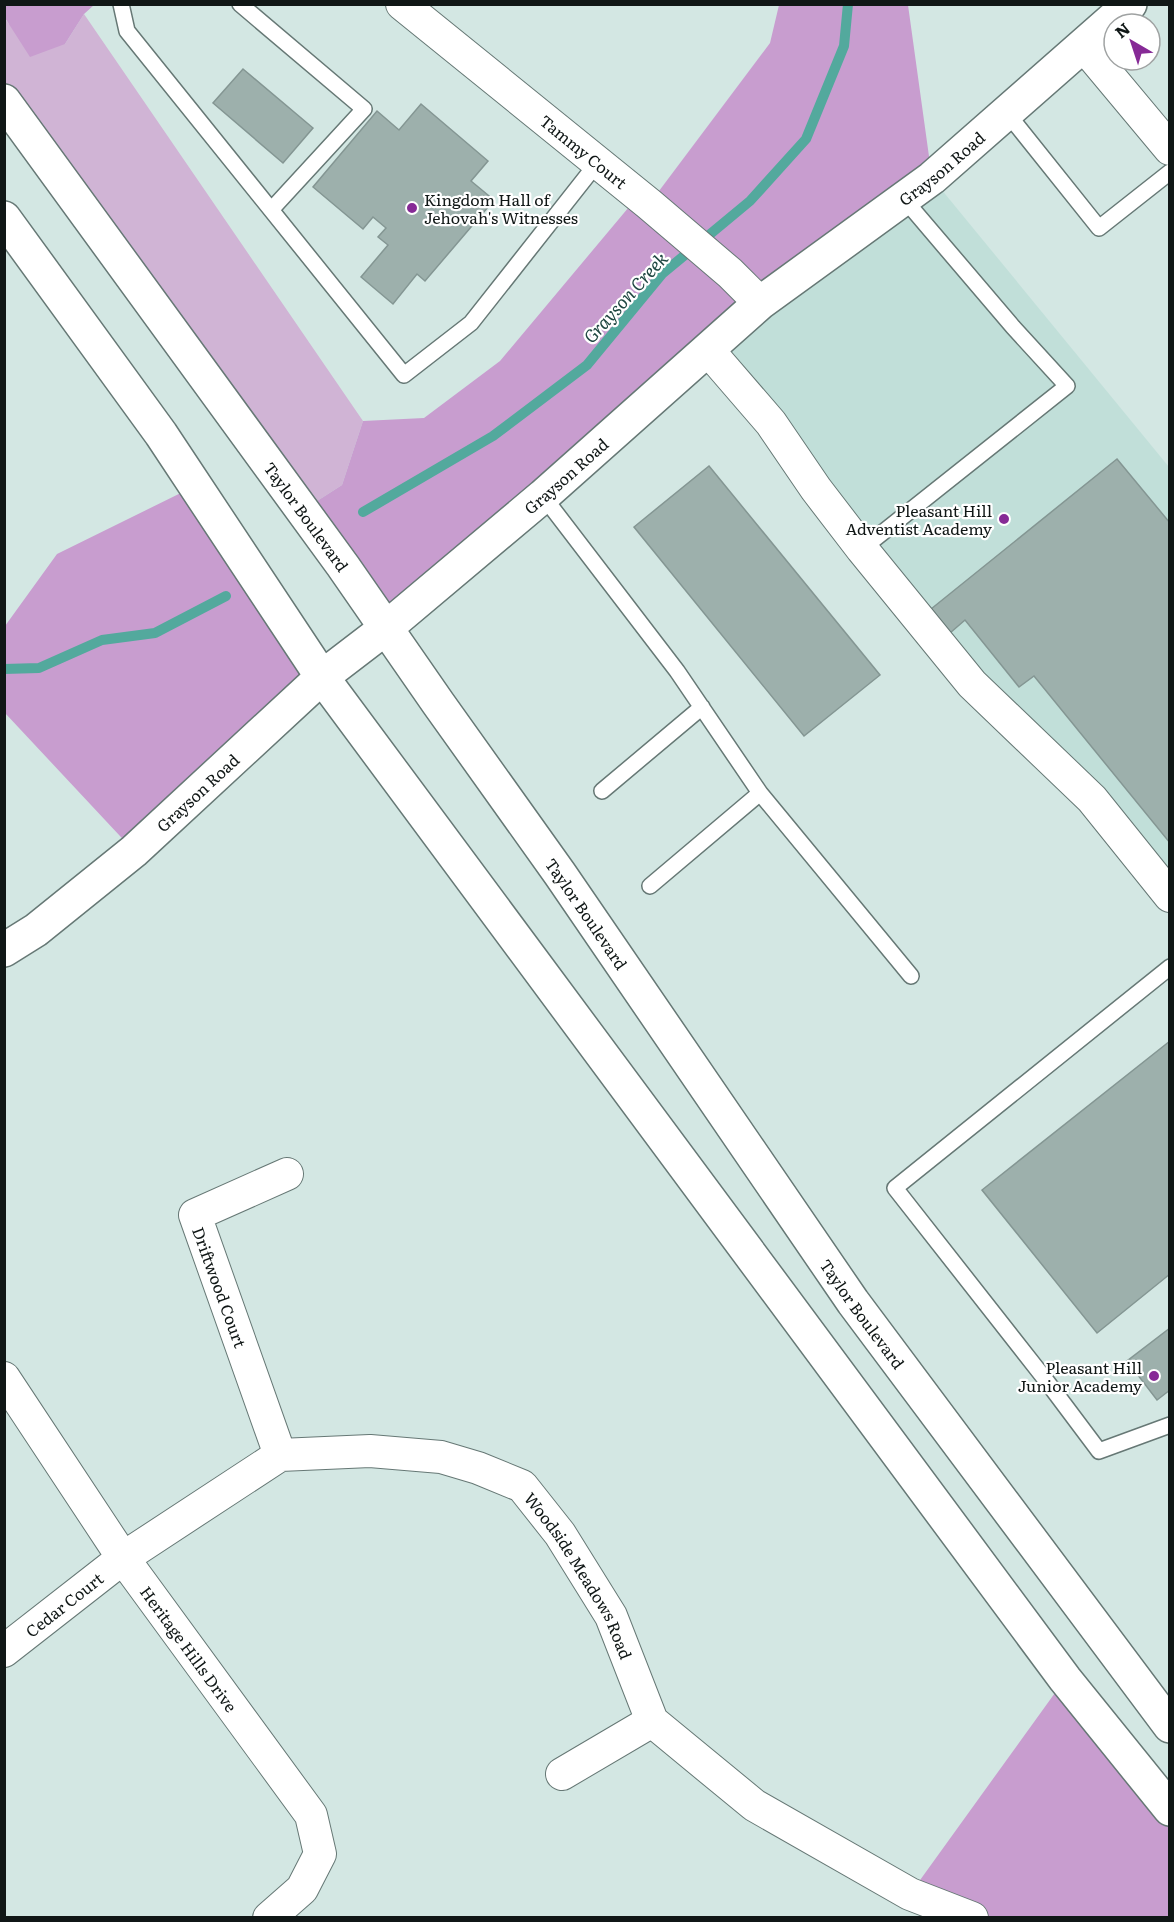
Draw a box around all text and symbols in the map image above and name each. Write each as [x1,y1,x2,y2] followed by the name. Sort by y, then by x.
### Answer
[1102,12,1162,72] north arrow
[1109,16,1135,43] text: N
[535,108,633,194] street label: Tammy Court
[893,125,990,211] street label: Grayson Road
[424,187,578,229] place label: Kingdom Hall of Jehovah's Witnesses
[405,201,419,215] marker: Kingdom Hall of Jehovah's Witnesses
[577,245,674,349] water label: Grayson Creek
[518,432,613,519] street label: Grayson Road
[259,456,355,576] street label: Taylor Boulevard
[845,498,993,540] place label: Pleasant Hill Adventist Academy
[997,512,1011,526] marker: Pleasant Hill Adventist Academy
[151,748,244,837] street label: Grayson Road
[540,853,634,974] street label: Taylor Boulevard
[187,1223,253,1351] street label: Driftwood Court
[815,1254,911,1374] street label: Taylor Boulevard
[1018,1355,1143,1397] place label: Pleasant Hill Junior Academy
[1147,1369,1161,1383] marker: Pleasant Hill Junior Academy
[519,1487,639,1663] street label: Woodside Meadows Road
[20,1566,108,1642] street label: Cedar Court
[135,1581,244,1717] street label: Heritage Hills Drive

